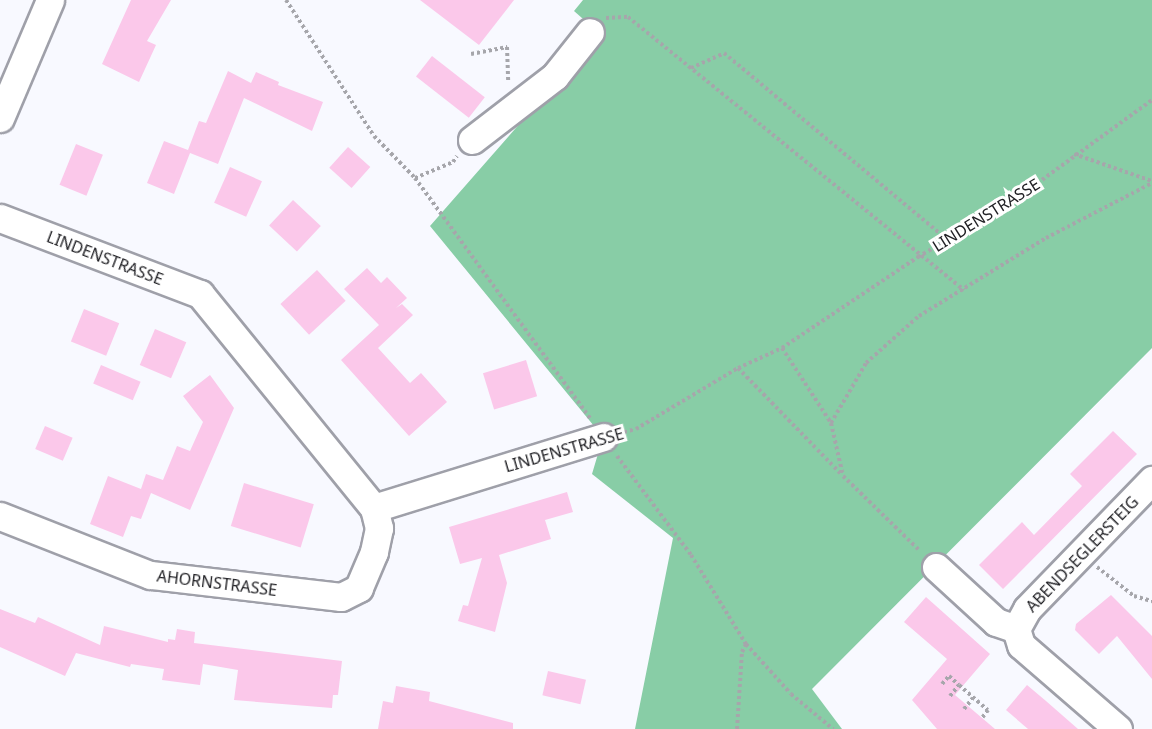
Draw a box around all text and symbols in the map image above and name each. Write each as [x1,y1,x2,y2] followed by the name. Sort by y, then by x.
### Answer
[929,174,1043,256] street label: LINDENSTRASSE
[44,227,166,289] street label: LINDENSTRASSE
[502,424,626,476] street label: LINDENSTRASSE
[1022,492,1142,616] street label: ABENDSEGLERSTEIG
[156,566,278,600] street label: AHORNSTRASSE

